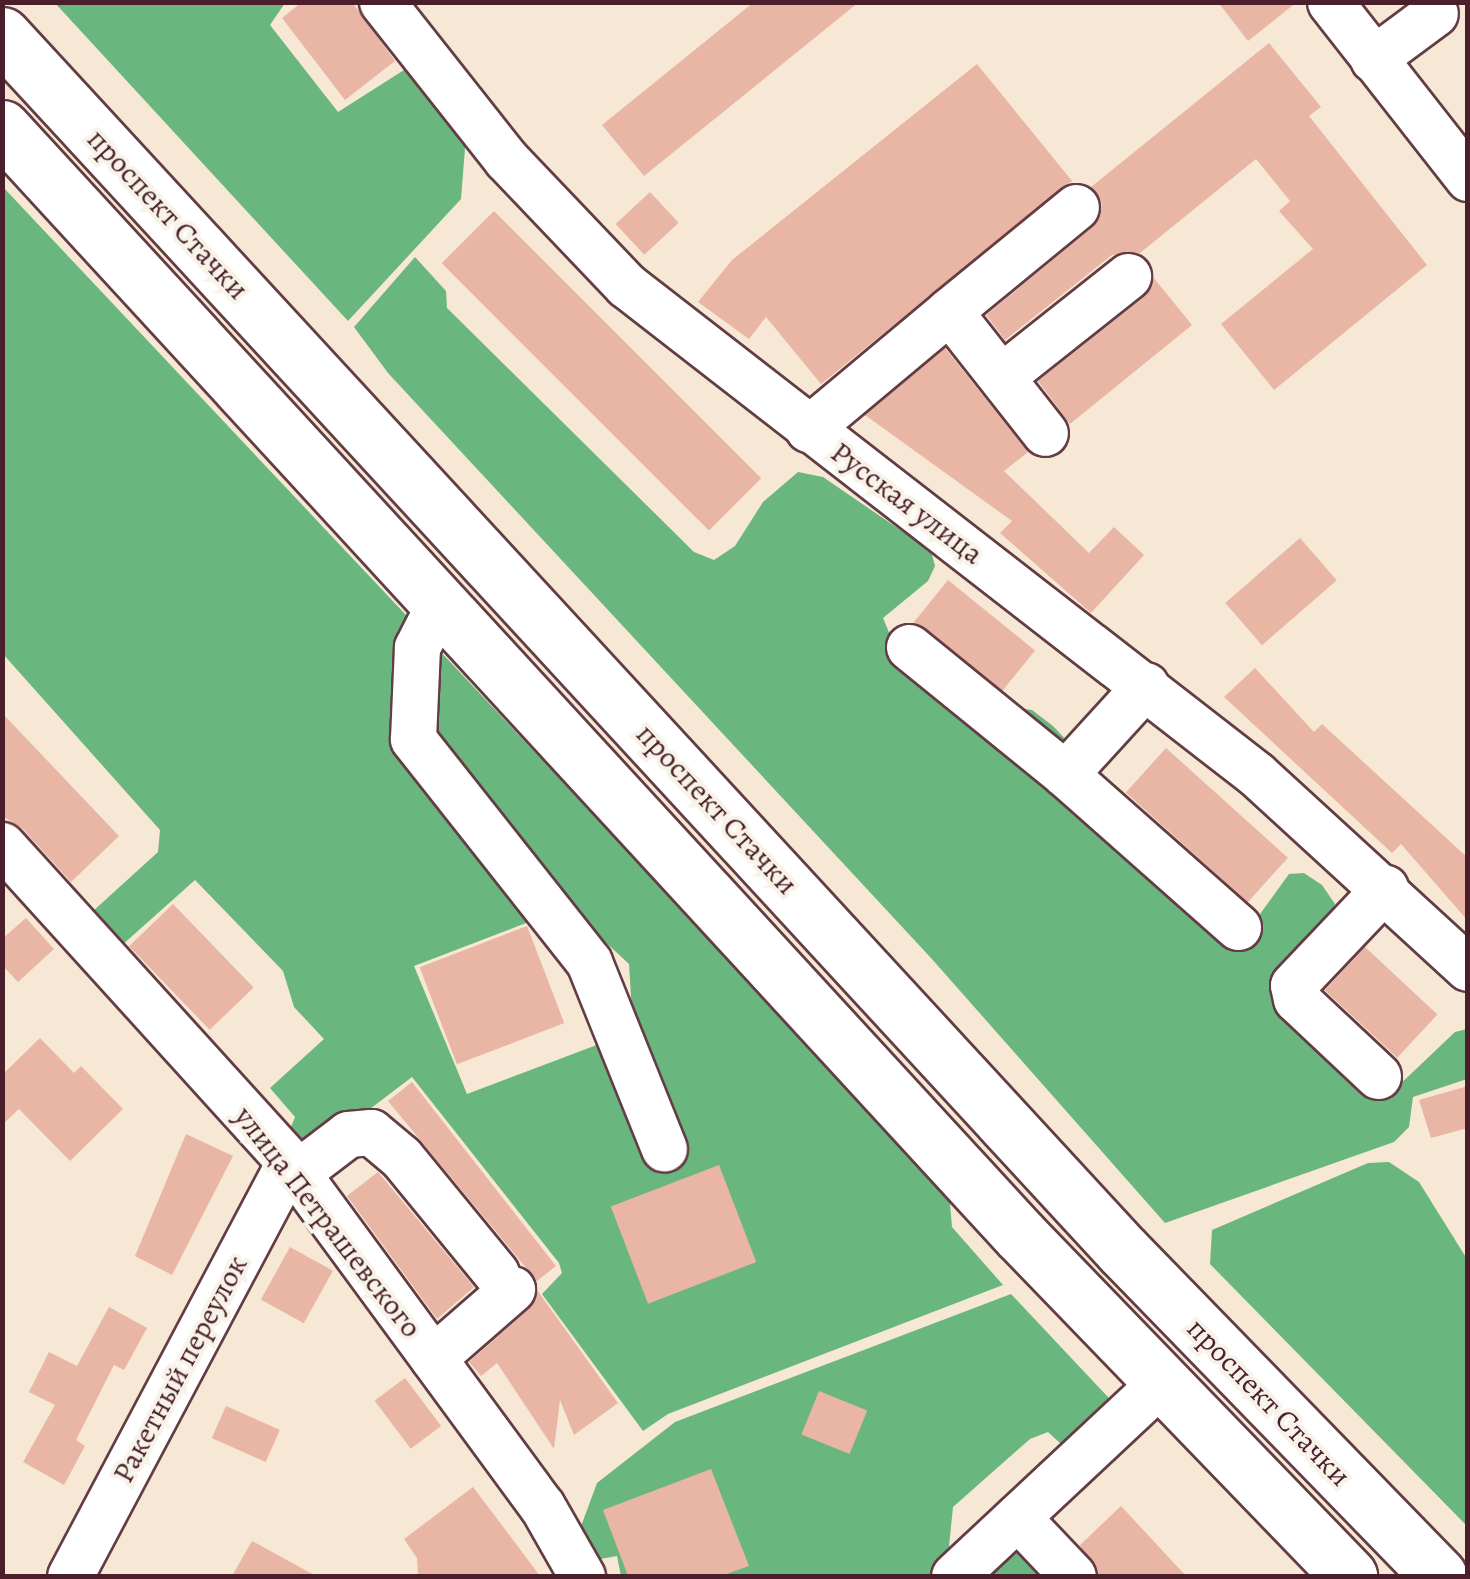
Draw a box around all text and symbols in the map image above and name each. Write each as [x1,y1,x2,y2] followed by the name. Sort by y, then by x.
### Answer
[80,121,256,307] street label: проспект Стачки
[824,434,990,572] street label: Русская улица
[629,716,805,902] street label: проспект Стачки
[227,1099,429,1345] street label: улица Петрашевского
[105,1249,255,1489] street label: Ракетный переулок
[1180,1310,1358,1494] street label: проспект Стачки

